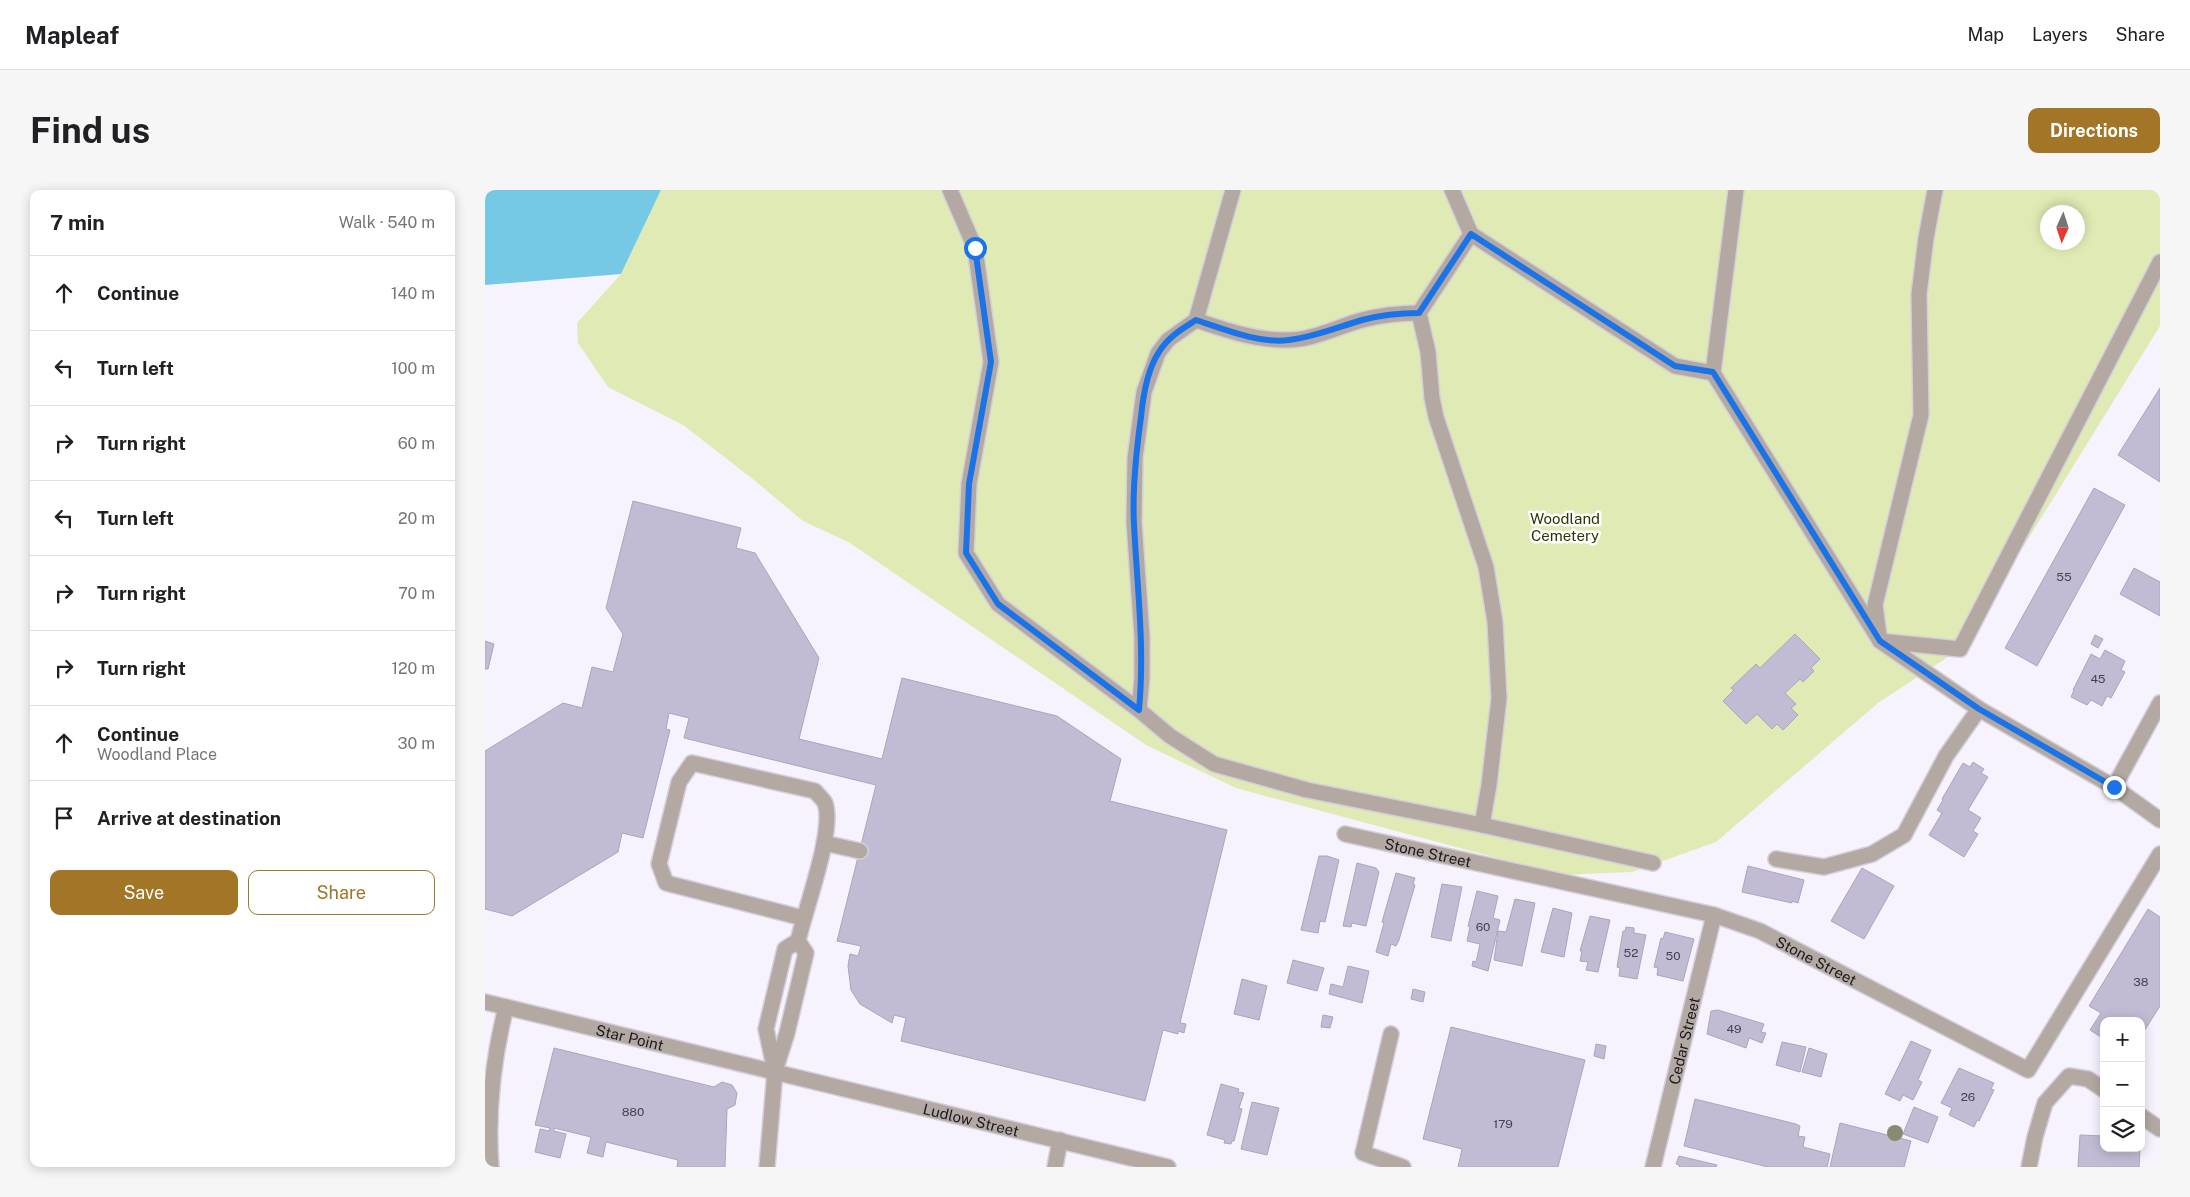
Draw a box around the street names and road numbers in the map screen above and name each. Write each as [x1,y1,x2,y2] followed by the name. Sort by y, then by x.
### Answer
[1383,834,1473,870] street label: Stone Street
[1773,932,1860,988] street label: Stone Street
[1665,995,1702,1086] street label: Cedar Street
[594,1021,666,1053] street label: Star Point
[921,1100,1021,1139] street label: Ludlow Street

